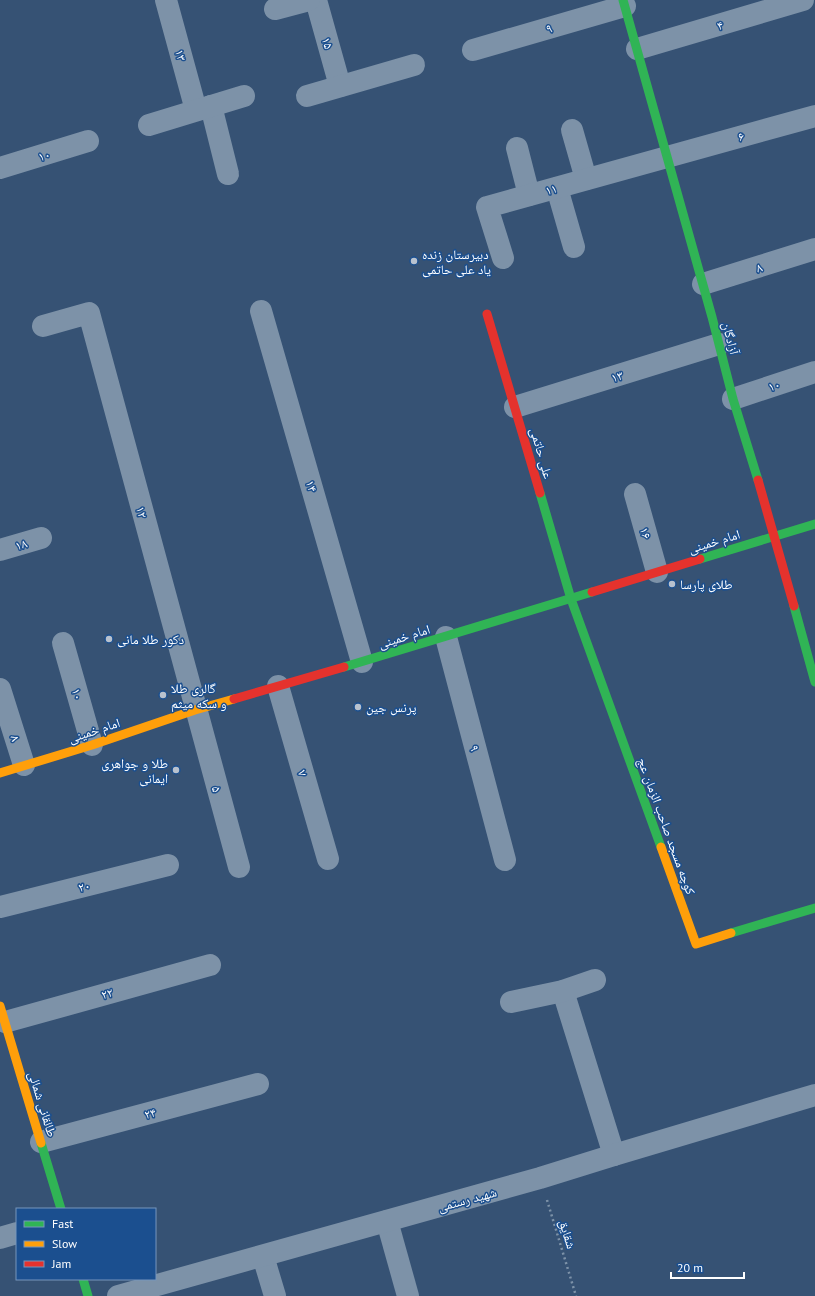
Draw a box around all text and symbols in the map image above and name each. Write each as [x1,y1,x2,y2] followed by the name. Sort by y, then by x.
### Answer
[715,16,725,34] street label: ۴
[544,19,554,37] street label: ۹
[318,35,337,51] street label: ۱۵
[171,47,190,63] street label: ۱۳
[736,127,746,145] street label: ۶
[36,146,52,165] street label: ۱۰
[543,180,559,199] street label: ۱۱
[422,246,491,278] place label: دبیرستان زنده یاد علی حاتمی
[409,256,419,266] marker: دبیرستان زنده یاد علی حاتمی
[754,258,765,276] street label: ۸
[718,320,743,357] street label: آزادگان
[609,367,625,386] street label: ۱۳
[766,376,782,395] street label: ۱۰
[526,426,557,481] street label: علی حاتمی
[302,478,321,494] street label: ۱۴
[132,504,151,520] street label: ۱۲
[636,525,655,541] street label: ۱۶
[686,526,742,557] street label: امام خمینی
[13,535,29,554] street label: ۱۸
[680,576,733,593] place label: طلای پارسا
[667,579,677,589] marker: طلای پارسا
[376,621,432,652] street label: امام خمینی
[117,631,184,648] place label: دکور طلا مانی
[104,634,114,644] marker: دکور طلا مانی
[171,680,227,712] place label: گالری طلا و سکه میثم
[68,686,87,702] street label: ۱۰
[158,690,168,700] marker: گالری طلا و سکه میثم
[366,699,417,716] place label: پرنس جین
[353,702,363,712] marker: پرنس جین
[66,714,122,747] street label: امام خمینی
[7,733,25,744] street label: ۸
[466,743,484,753] street label: ۹
[101,755,168,787] place label: طلا و جواهری ایمانی
[633,755,699,898] street label: کوچه مسجد صاحب الزمان عج
[171,765,181,775] marker: طلا و جواهری ایمانی
[294,768,312,778] street label: ۷
[208,784,226,794] street label: ۵
[76,877,92,896] street label: ۲۰
[99,984,115,1003] street label: ۲۲
[24,1069,61,1139] street label: طالقانی شمالی
[142,1104,158,1123] street label: ۲۴
[436,1183,498,1216] street label: شهید رستمی
[16,1208,156,1280] legend
[52,1216,73,1231] text: Fast
[555,1217,580,1251] street label: شقایق
[52,1236,77,1251] text: Slow
[671,1254,744,1280] scale bar
[51,1256,71,1271] text: Jam
[677,1260,703,1275] text: 20 m

